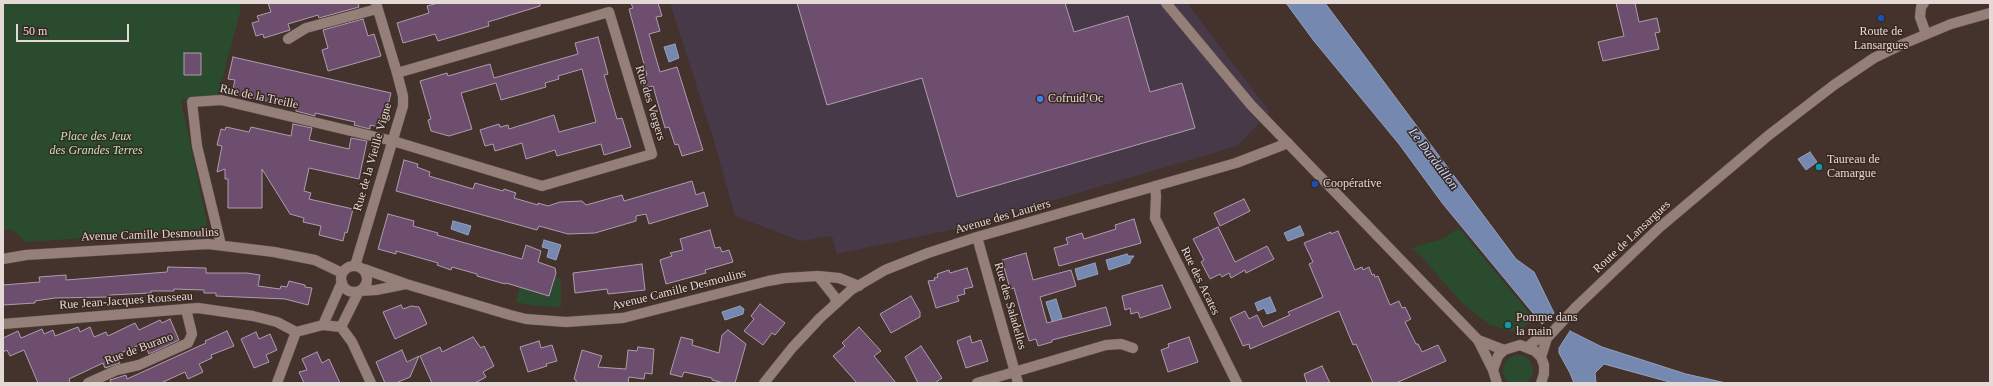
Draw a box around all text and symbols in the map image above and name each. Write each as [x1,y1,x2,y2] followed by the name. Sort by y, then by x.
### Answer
[1876,13,1886,23] marker: Route de Lansargues
[18,16,131,42] scale bar
[23,24,47,38] text: 50 m
[1854,25,1908,53] place label: Route de Lansargues
[632,64,668,142] street label: Rue des Vergers
[218,82,300,112] street label: Rue de la Treille
[1048,92,1103,106] place label: Cofruid’Oc
[1035,94,1045,104] marker: Cofruid’Oc
[351,101,395,213] street label: Rue de la Vieille Vigne
[1405,125,1461,193] water label: Le Dardaillon
[49,130,143,158] park label: Place des Jeux des Grandes Terres
[1827,153,1880,181] place label: Taureau de Camargue
[1814,162,1824,172] marker: Taureau de Camargue
[1323,177,1382,191] place label: Coopérative
[1310,179,1320,189] marker: Coopérative
[954,197,1052,237] street label: Avenue des Lauriers
[1590,197,1674,277] street label: Route de Lansargues
[81,225,219,245] street label: Avenue Camille Desmoulins
[1177,245,1223,317] street label: Rue des Acates
[991,261,1029,351] street label: Rue des Saladelles
[610,266,748,314] street label: Avenue Camille Desmoulins
[59,289,193,313] street label: Rue Jean-Jacques Rousseau
[1516,311,1578,339] place label: Pomme dans la main
[1503,320,1513,330] marker: Pomme dans la main
[103,329,175,369] street label: Rue de Burano

